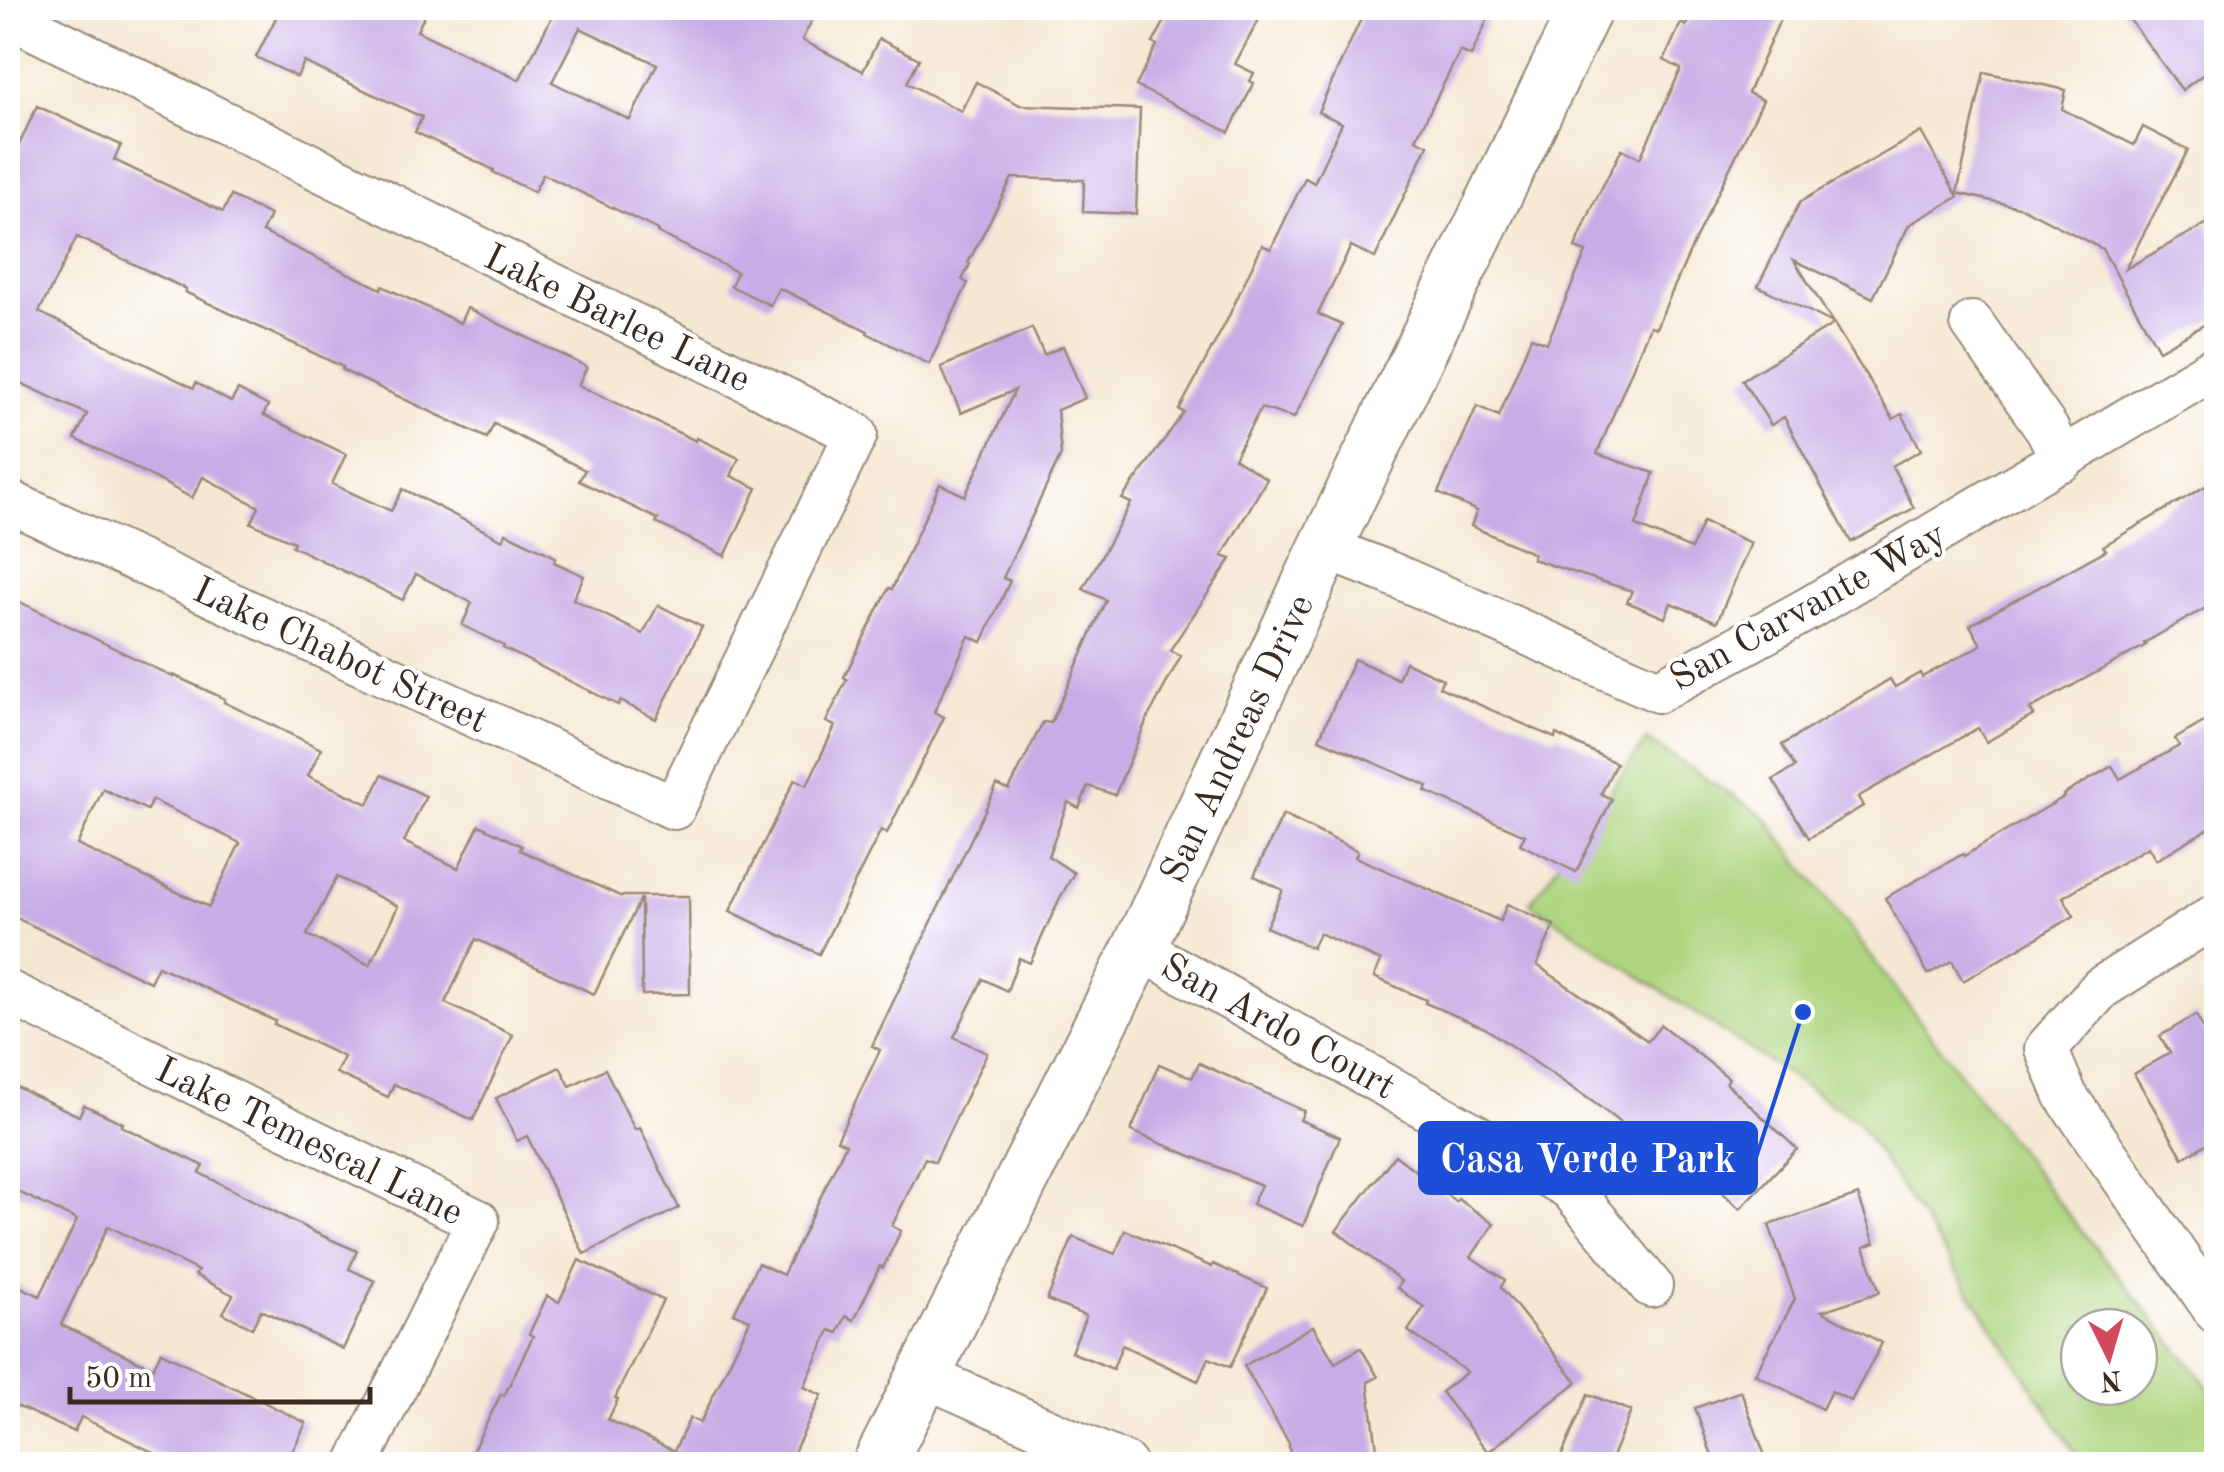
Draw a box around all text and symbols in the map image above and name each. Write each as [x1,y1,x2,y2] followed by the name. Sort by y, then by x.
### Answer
[478,239,756,401] street label: Lake Barlee Lane
[1664,516,1953,699] street label: San Carvante Way
[187,572,493,742] street label: Lake Chabot Street
[1155,589,1322,889] street label: San Andreas Drive
[1154,948,1401,1107] street label: San Ardo Court
[149,1052,468,1234] street label: Lake Temescal Lane
[1420,1123,1756,1193] callout: Casa Verde Park
[1440,1142,1736,1182] text: Casa Verde Park
[2059,1307,2159,1407] north arrow
[70,1342,370,1404] scale bar
[85,1364,152,1394] text: 50 m
[2098,1364,2123,1394] text: N

